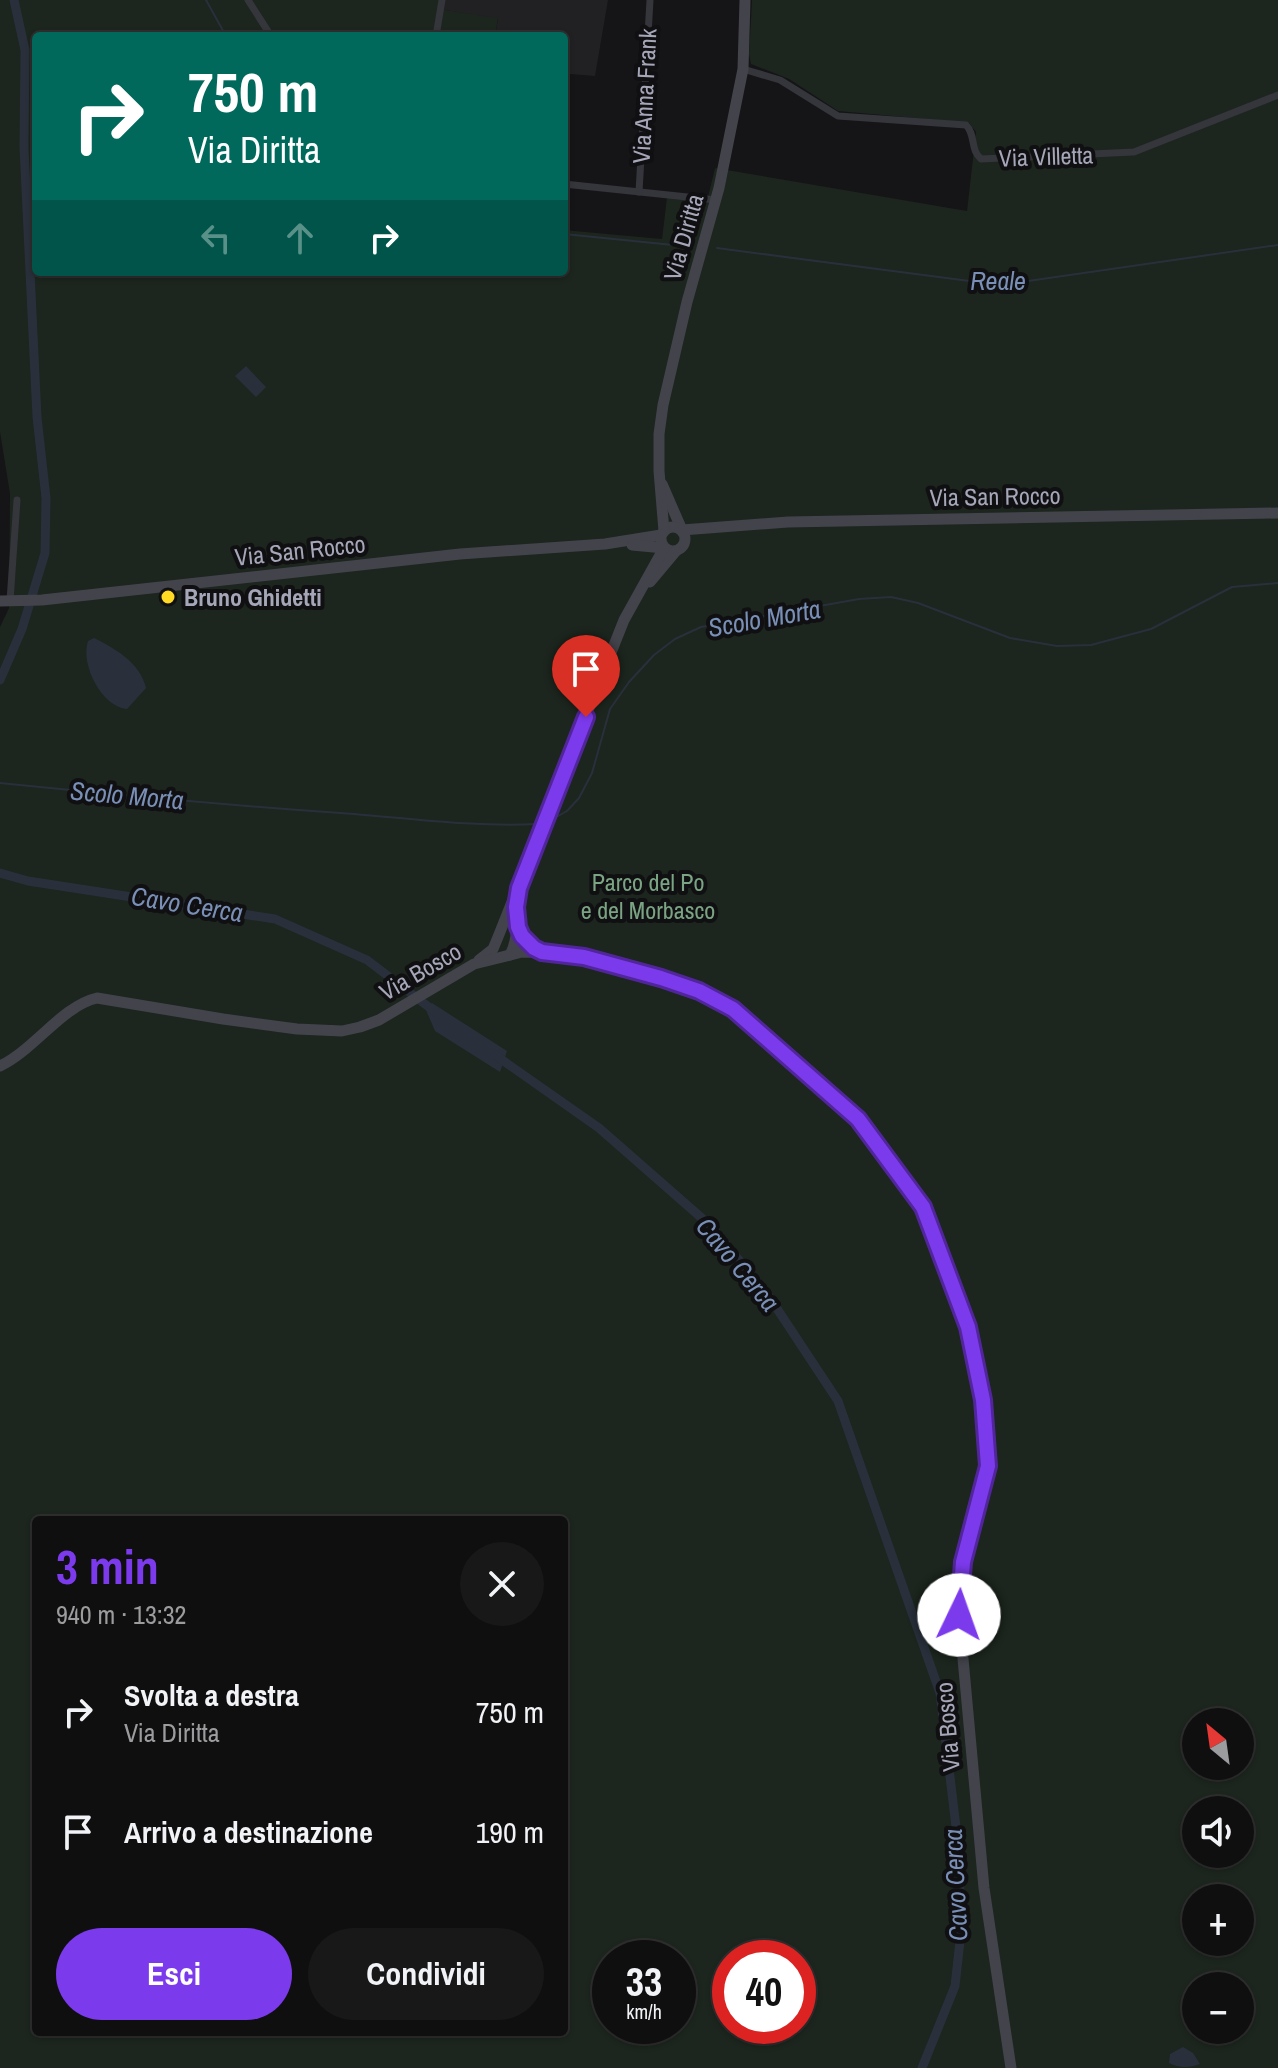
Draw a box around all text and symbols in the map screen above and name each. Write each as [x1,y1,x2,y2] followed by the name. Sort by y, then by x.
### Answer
[624,27,664,164] street label: Via Anna Frank
[188,54,318,129] text: 750 m
[56,64,160,168] icon: right
[188,126,320,174] text: Via Diritta
[998,138,1094,174] street label: Via Villetta
[655,190,711,284] street label: Via Diritta
[194,216,238,260] icon: left
[278,216,322,260] icon: ahead
[362,216,406,260] icon: right
[970,263,1026,298] water label: Reale
[929,479,1061,513] street label: Via San Rocco
[233,527,367,573] street label: Via San Rocco
[184,581,322,613] place label: Bruno Ghidetti
[159,588,177,606] marker: Bruno Ghidetti
[705,591,823,645] water label: Scolo Morta
[552,635,620,717] pin
[564,647,608,691] icon: arrive
[69,773,185,817] water label: Scolo Morta
[581,866,715,926] park label: Parco del Po e del Morbasco
[129,878,245,930] water label: Cavo Cerca
[373,935,467,1007] street label: Via Bosco
[688,1210,788,1318] water label: Cavo Cerca
[56,1534,159,1599] text: 3 min
[460,1542,544,1626] button: close
[917,1573,1001,1657] position arrow
[56,1597,186,1632] text: 940 m · 13:32
[124,1675,299,1715] text: Svolta a destra
[927,1681,967,1773] street label: Via Bosco
[56,1690,100,1734] icon: right
[476,1692,544,1732] text: 750 m
[1182,1708,1254,1780] north arrow
[1182,1708,1254,2044] map controls
[124,1715,220,1750] text: Via Diritta
[1182,1796,1254,1868] button: sound
[56,1810,100,1854] icon: arrive
[124,1812,373,1852] text: Arrivo a destinazione
[476,1812,544,1852] text: 190 m
[935,1828,975,1942] water label: Cavo Cerca
[1182,1884,1254,1956] button: +
[56,1928,292,2020] button: Esci
[308,1928,544,2020] button: Condividi
[712,1940,816,2044] speed limit sign: 40
[626,1955,662,2008] text: 33
[1182,1972,1254,2044] button: −
[626,1998,662,2025] text: km/h

